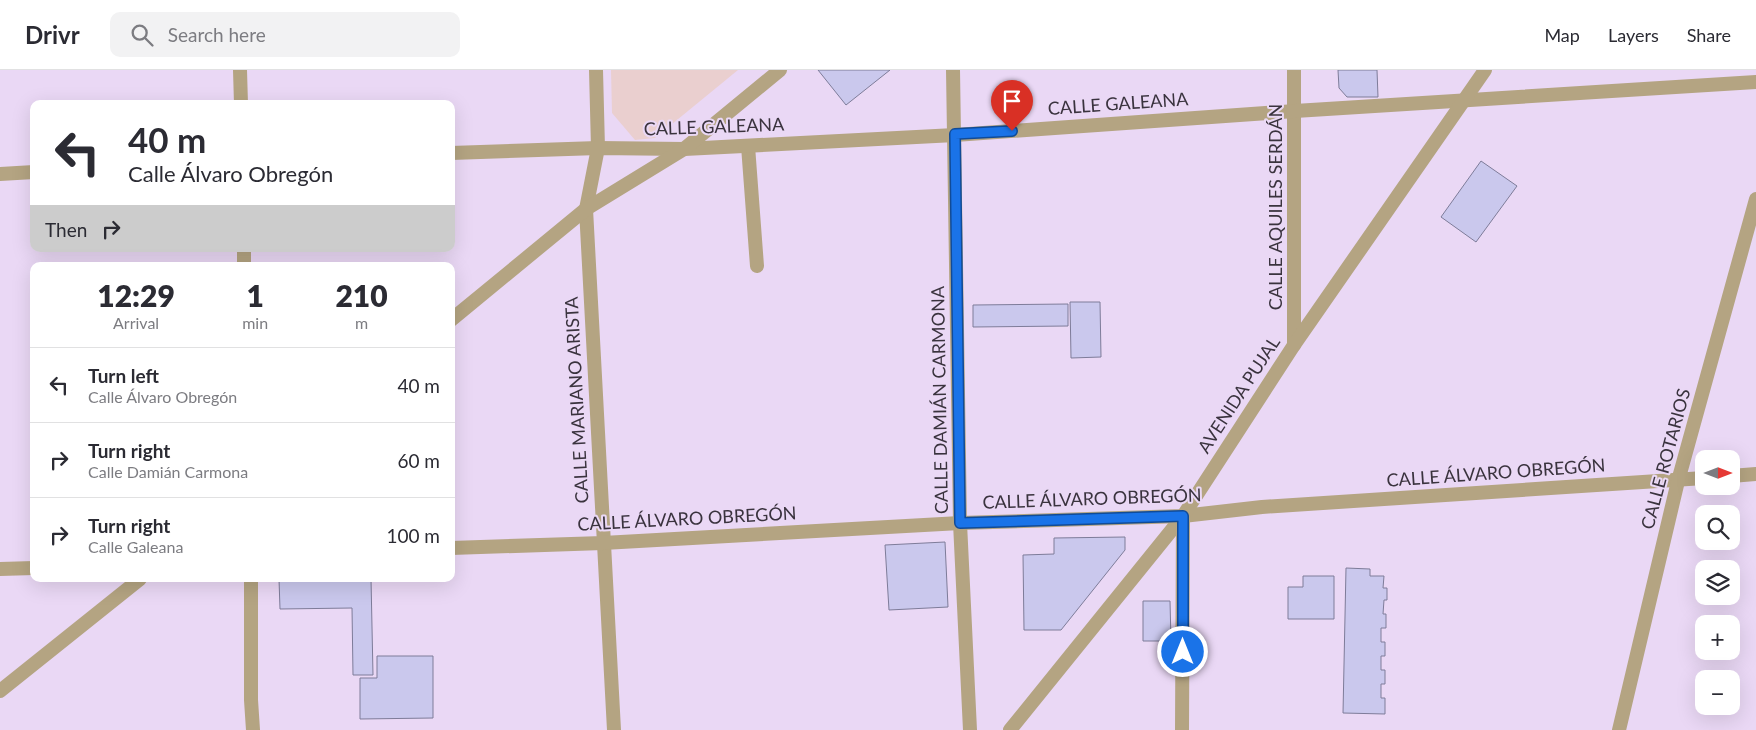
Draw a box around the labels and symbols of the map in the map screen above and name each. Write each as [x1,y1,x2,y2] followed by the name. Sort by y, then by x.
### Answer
[991,80,1033,131] pin
[1047,87,1190,119] street label: CALLE GALEANA
[1264,104,1286,310] street label: CALLE AQUILES SERDÁN
[643,113,785,139] street label: CALLE GALEANA
[926,285,952,514] street label: CALLE DAMIÁN CARMONA
[560,295,592,504] street label: CALLE MARIANO ARISTA
[1192,332,1284,457] street label: AVENIDA PUJAL
[1636,386,1694,531] street label: CALLE ROTARIOS
[1695,450,1740,495] north arrow
[1386,453,1606,491] street label: CALLE ÁLVARO OBREGÓN
[982,483,1202,513] street label: CALLE ÁLVARO OBREGÓN
[577,501,797,535] street label: CALLE ÁLVARO OBREGÓN
[1156,625,1208,677] position arrow

